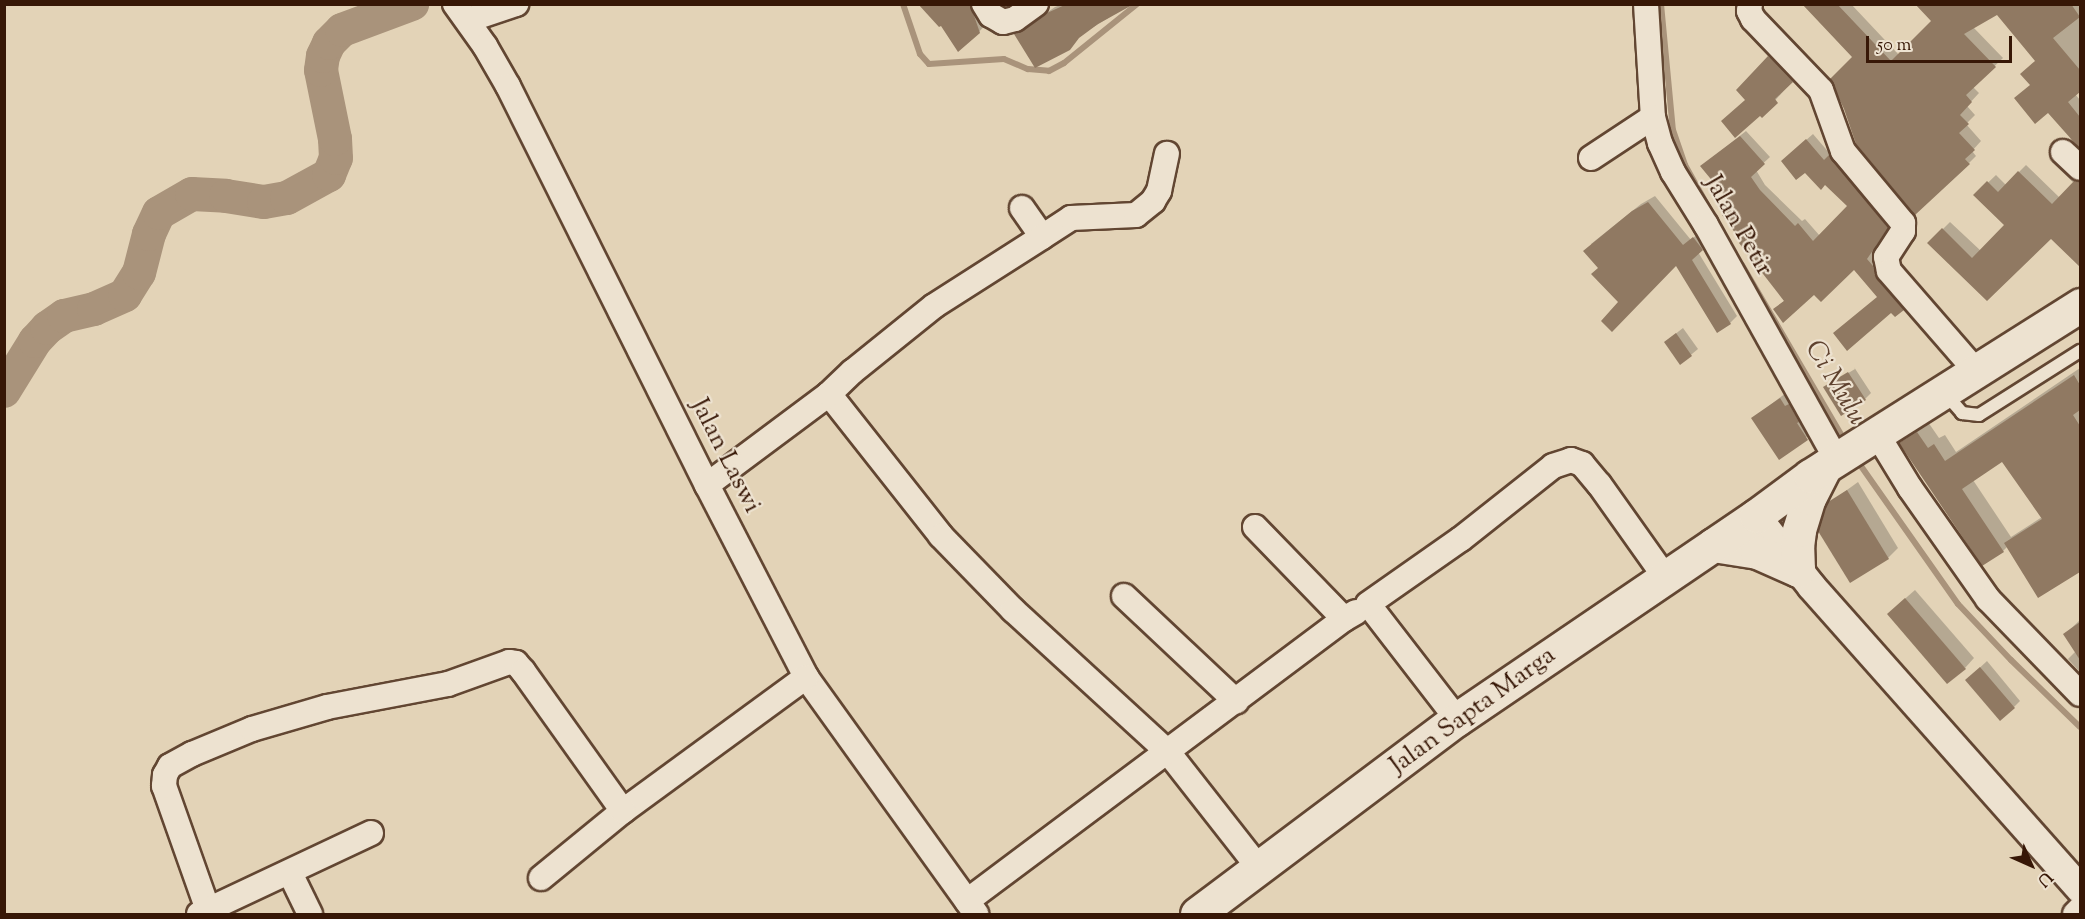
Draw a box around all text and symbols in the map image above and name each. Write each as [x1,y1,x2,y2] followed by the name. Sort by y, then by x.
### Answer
[1869,24,2014,62] scale bar
[1877,33,1911,59] text: 50 m
[1697,170,1779,282] street label: Jalan Petir
[1797,335,1873,431] water label: Ci Mulu
[683,394,767,518] street label: Jalan Laswi
[1384,640,1562,782] street label: Jalan Sapta Marga
[2001,835,2061,895] north arrow
[2031,865,2057,891] text: U

